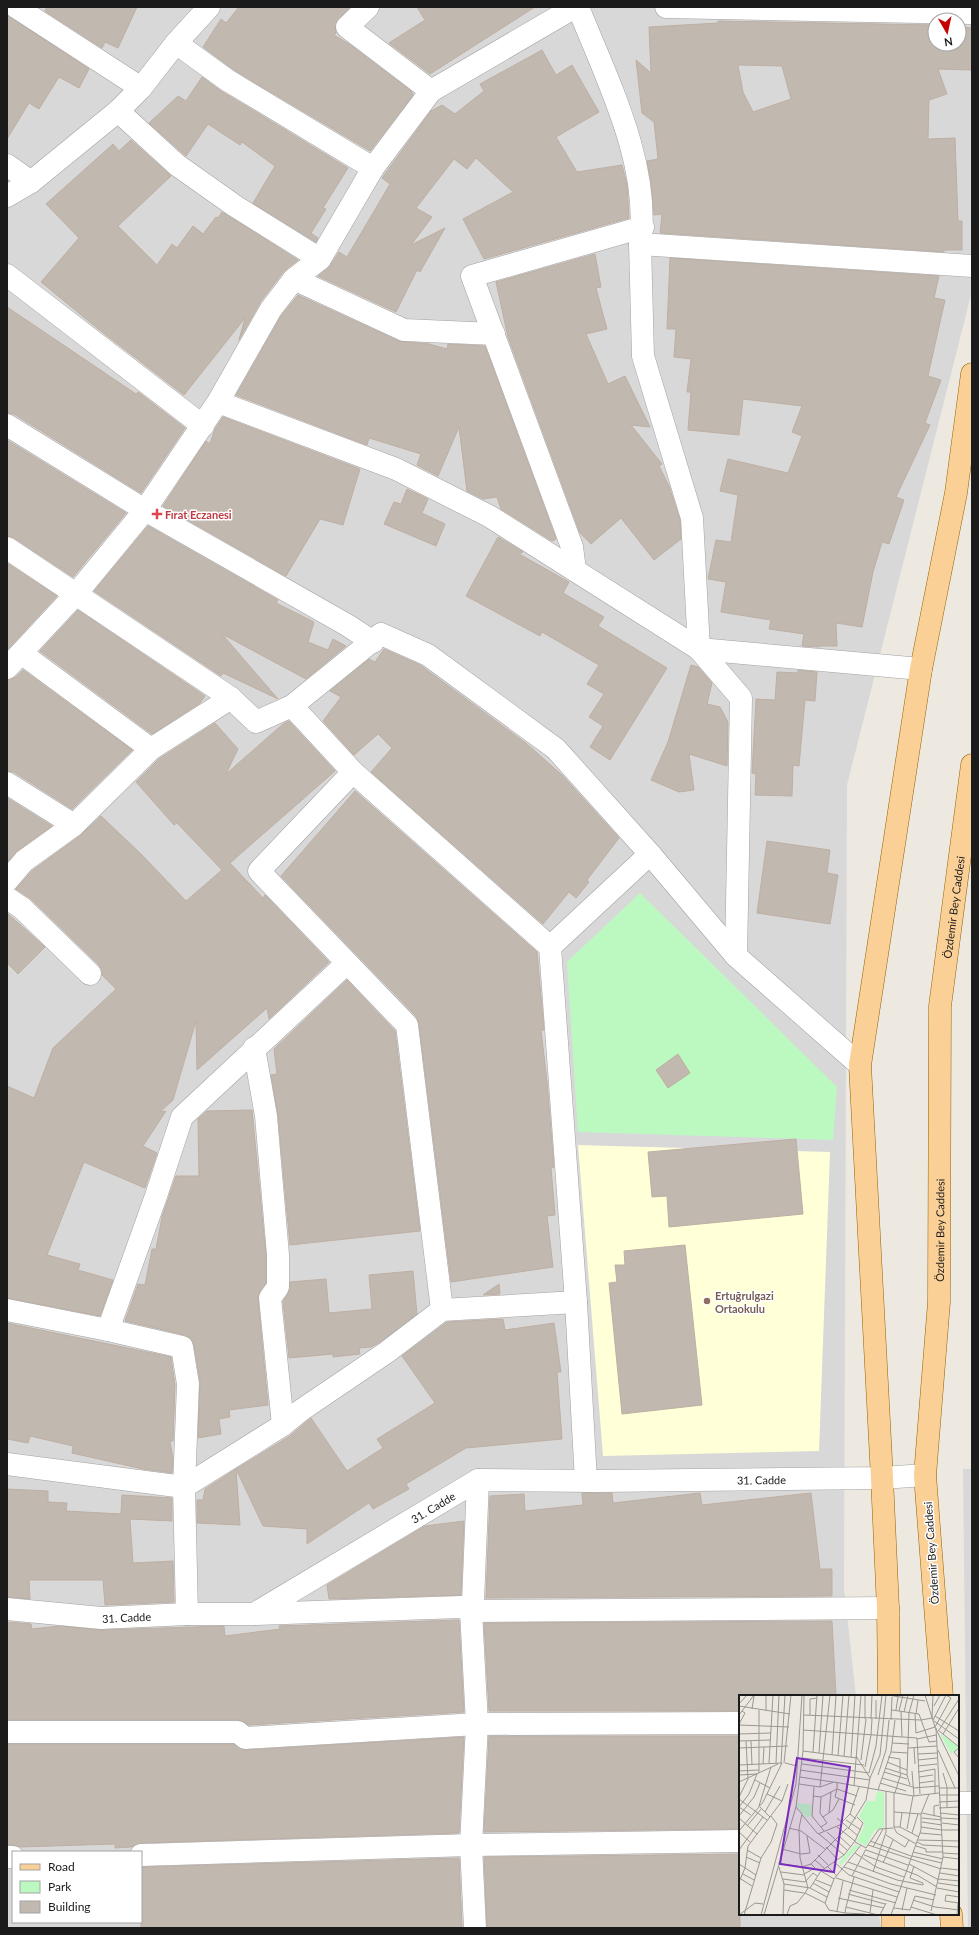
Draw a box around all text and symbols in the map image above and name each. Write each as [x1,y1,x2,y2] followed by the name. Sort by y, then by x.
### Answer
[927,12,967,52] north arrow
[943,35,954,49] text: N
[165,508,232,521] place label: Fırat Eczanesi
[152,509,162,519] marker: Fırat Eczanesi
[940,855,966,959] street label: Özdemir Bey Caddesi
[933,1178,946,1282] street label: Özdemir Bey Caddesi
[715,1289,774,1315] place label: Ertuğrulgazi Ortaokulu
[702,1296,712,1306] marker: Ertuğrulgazi Ortaokulu
[737,1473,786,1486] street label: 31. Cadde
[408,1489,458,1525] street label: 31. Cadde
[921,1501,941,1605] street label: Özdemir Bey Caddesi
[102,1609,152,1624] street label: 31. Cadde
[739,1695,959,1915] inset map
[12,1851,142,1923] legend
[48,1859,75,1874] text: Road
[48,1879,72,1894] text: Park
[48,1899,91,1914] text: Building

